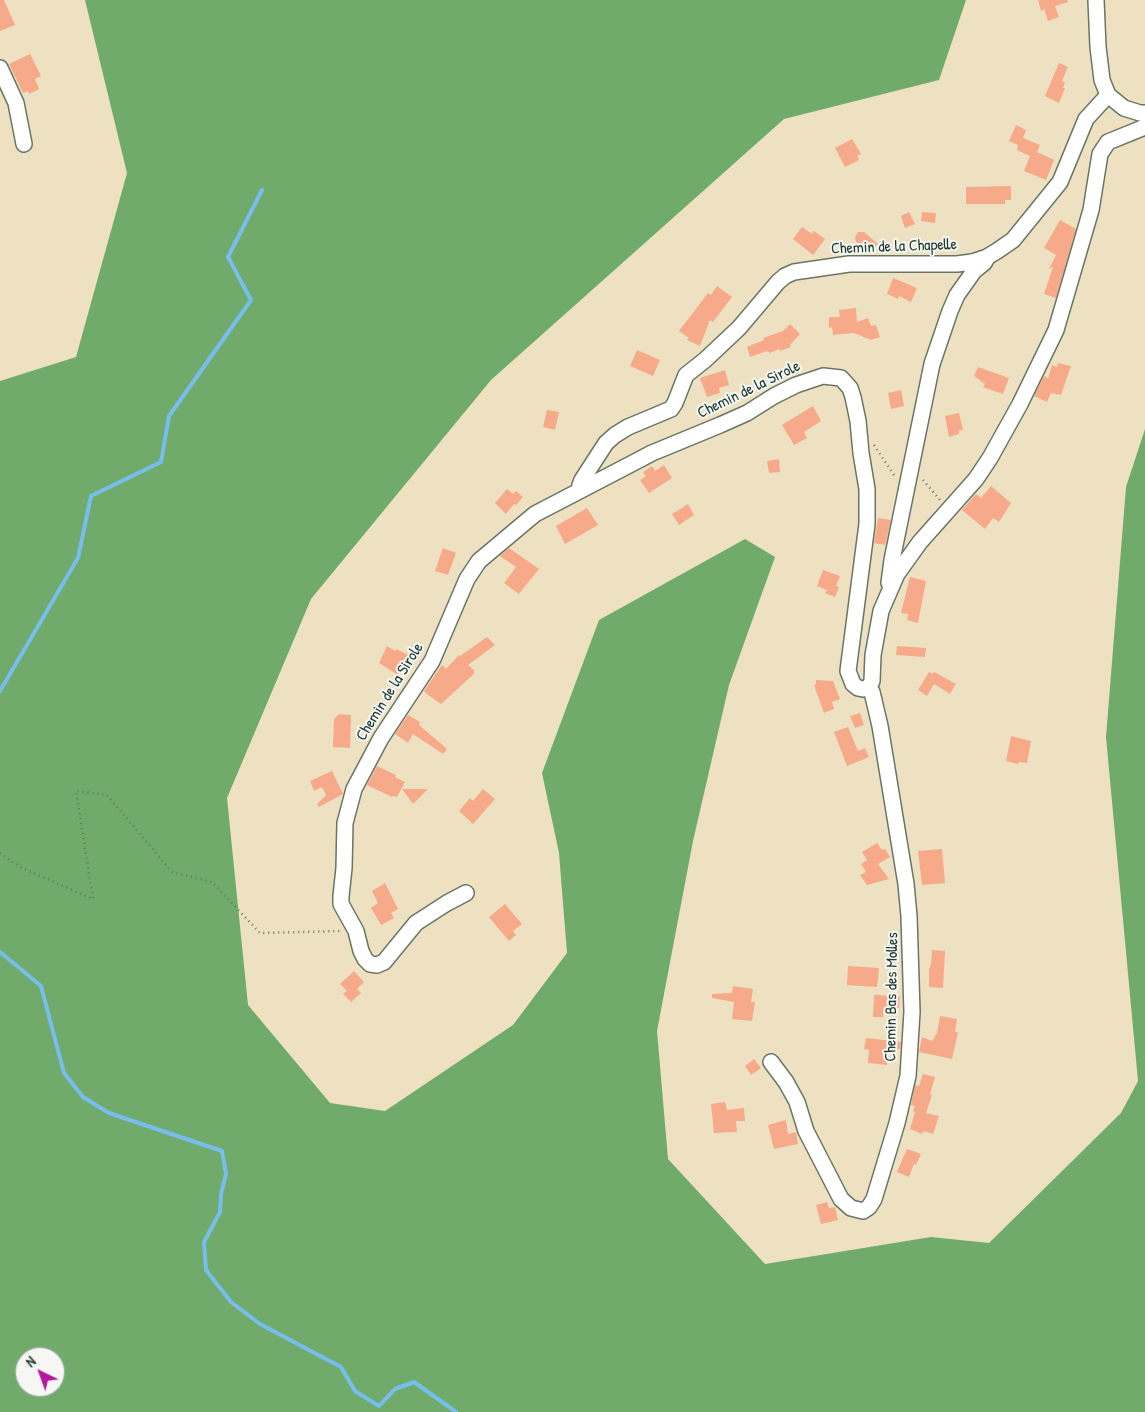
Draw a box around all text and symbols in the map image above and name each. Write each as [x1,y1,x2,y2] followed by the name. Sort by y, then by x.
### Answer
[831,235,957,259] street label: Chemin de la Chapelle
[695,357,803,423] street label: Chemin de la Sirole
[352,639,428,745] street label: Chemin de la Sirole
[881,932,903,1062] street label: Chemin Bas des Molles
[15,1347,65,1397] north arrow
[21,1352,39,1371] text: N

